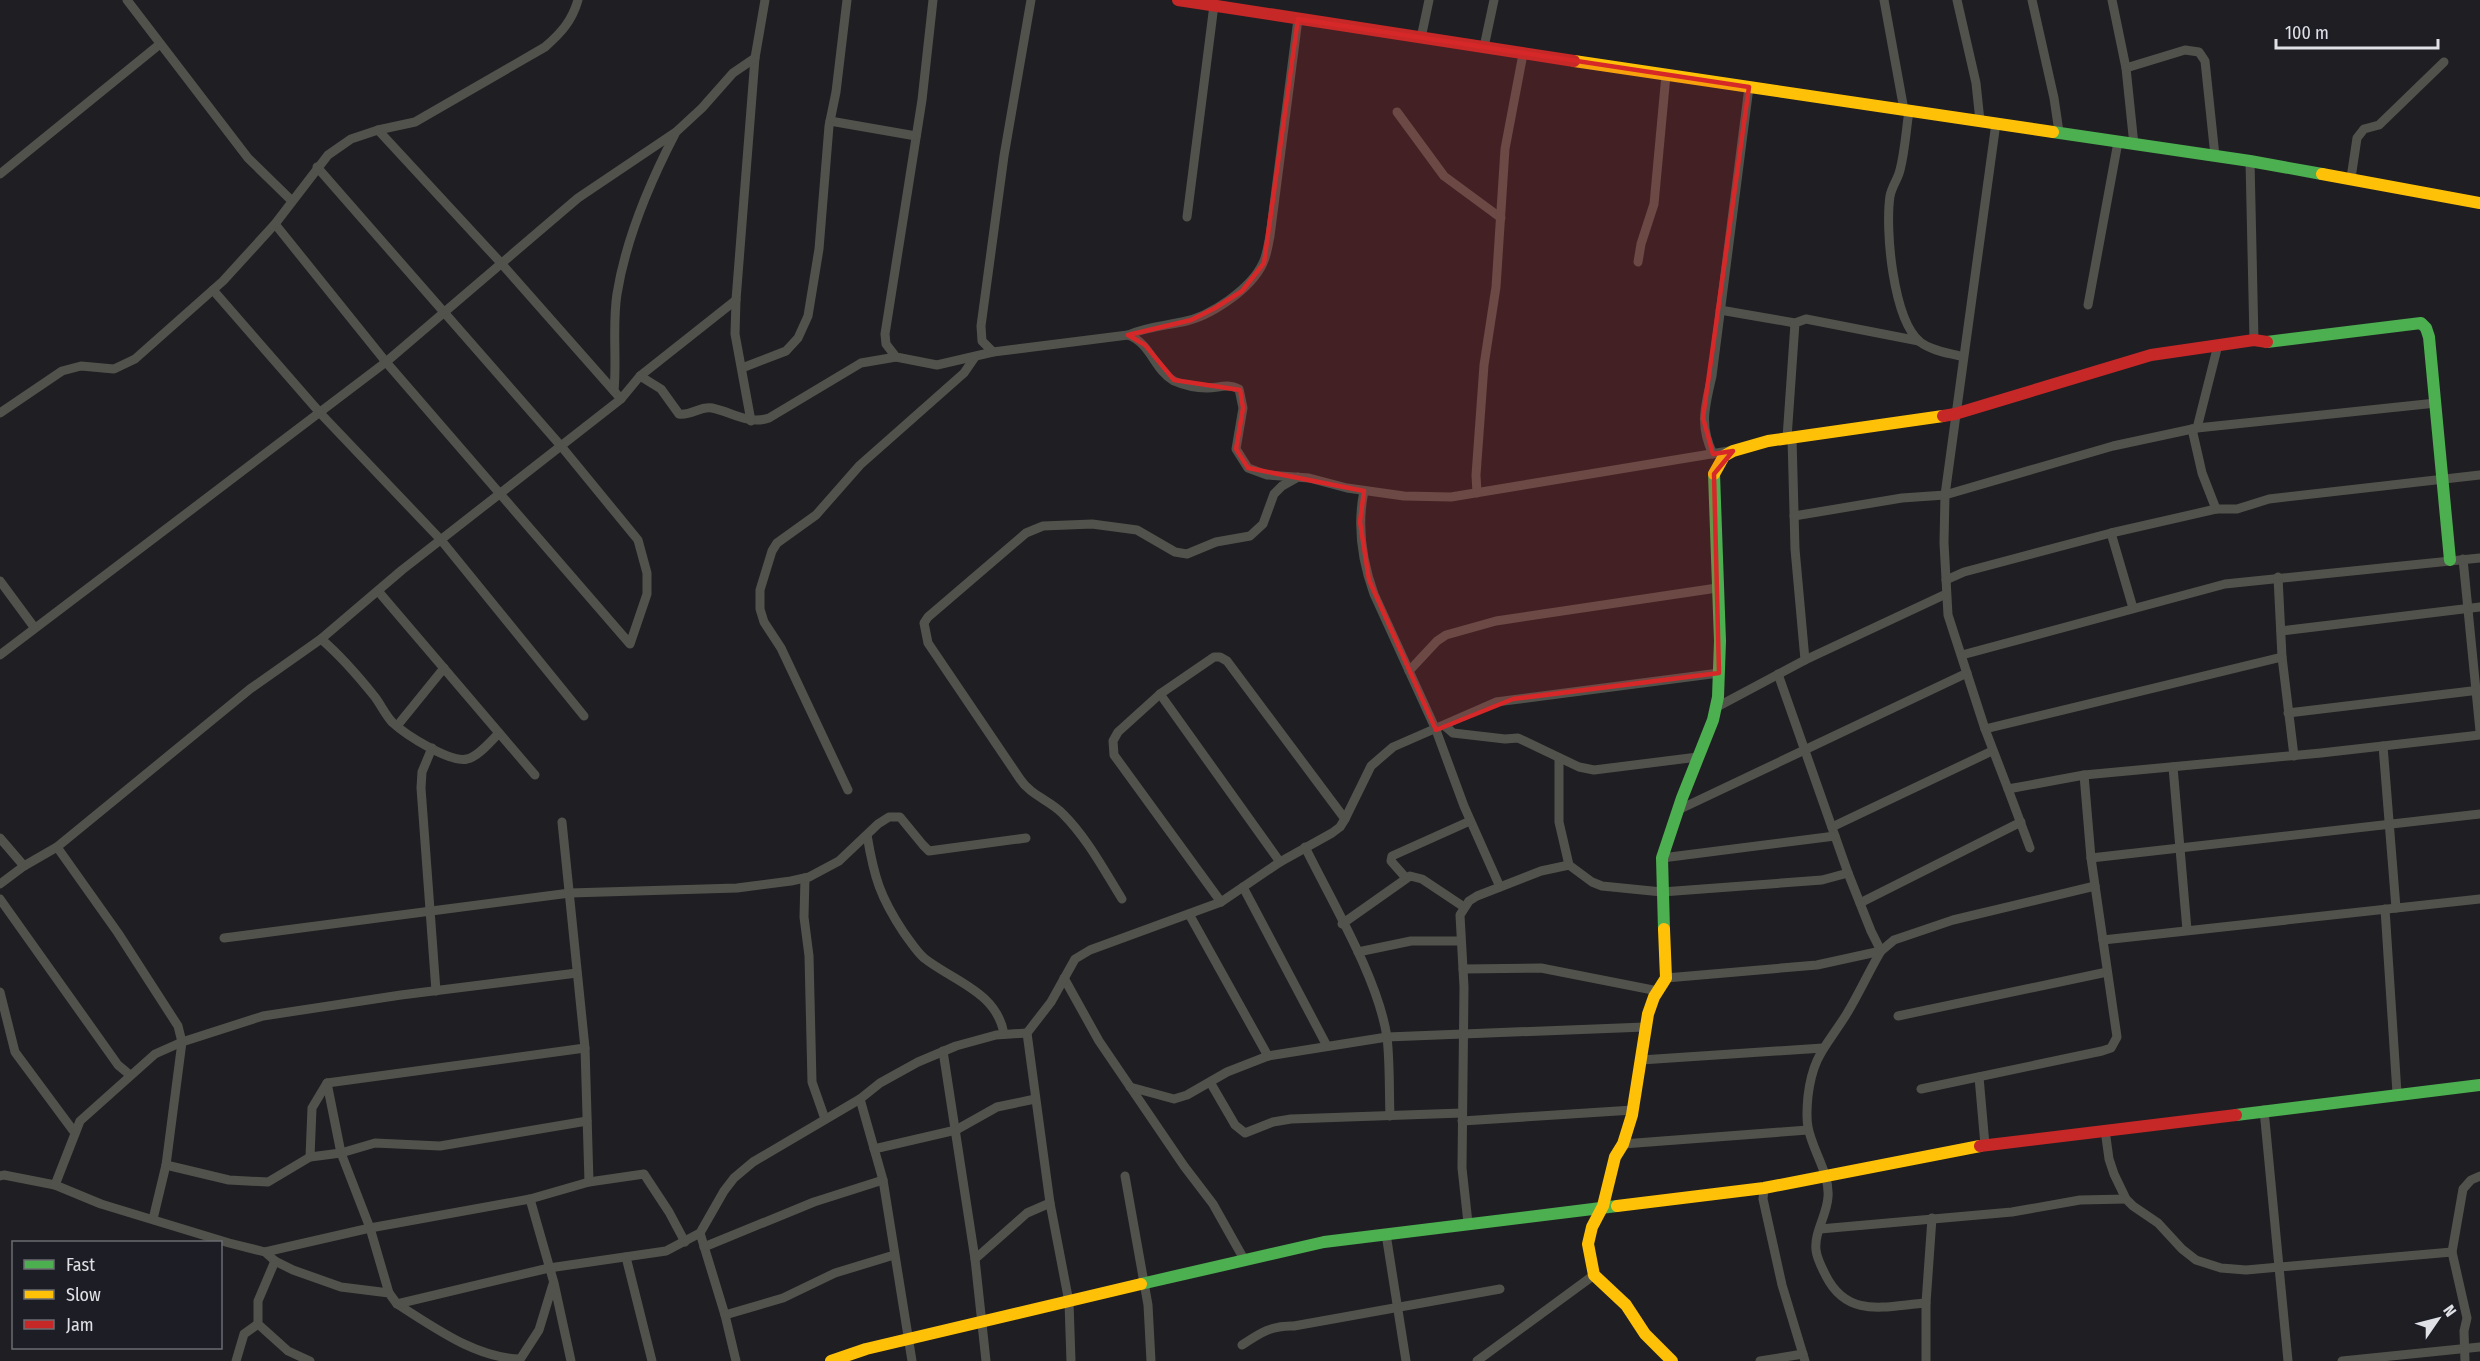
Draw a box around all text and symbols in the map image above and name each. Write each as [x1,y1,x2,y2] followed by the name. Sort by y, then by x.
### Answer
[2276,12,2438,50] scale bar
[2285,22,2329,44] text: 100 m
[12,1241,222,1349] legend
[66,1254,95,1276] text: Fast
[66,1284,101,1306] text: Slow
[2408,1289,2468,1349] north arrow
[2439,1301,2460,1320] text: N
[66,1314,94,1336] text: Jam

